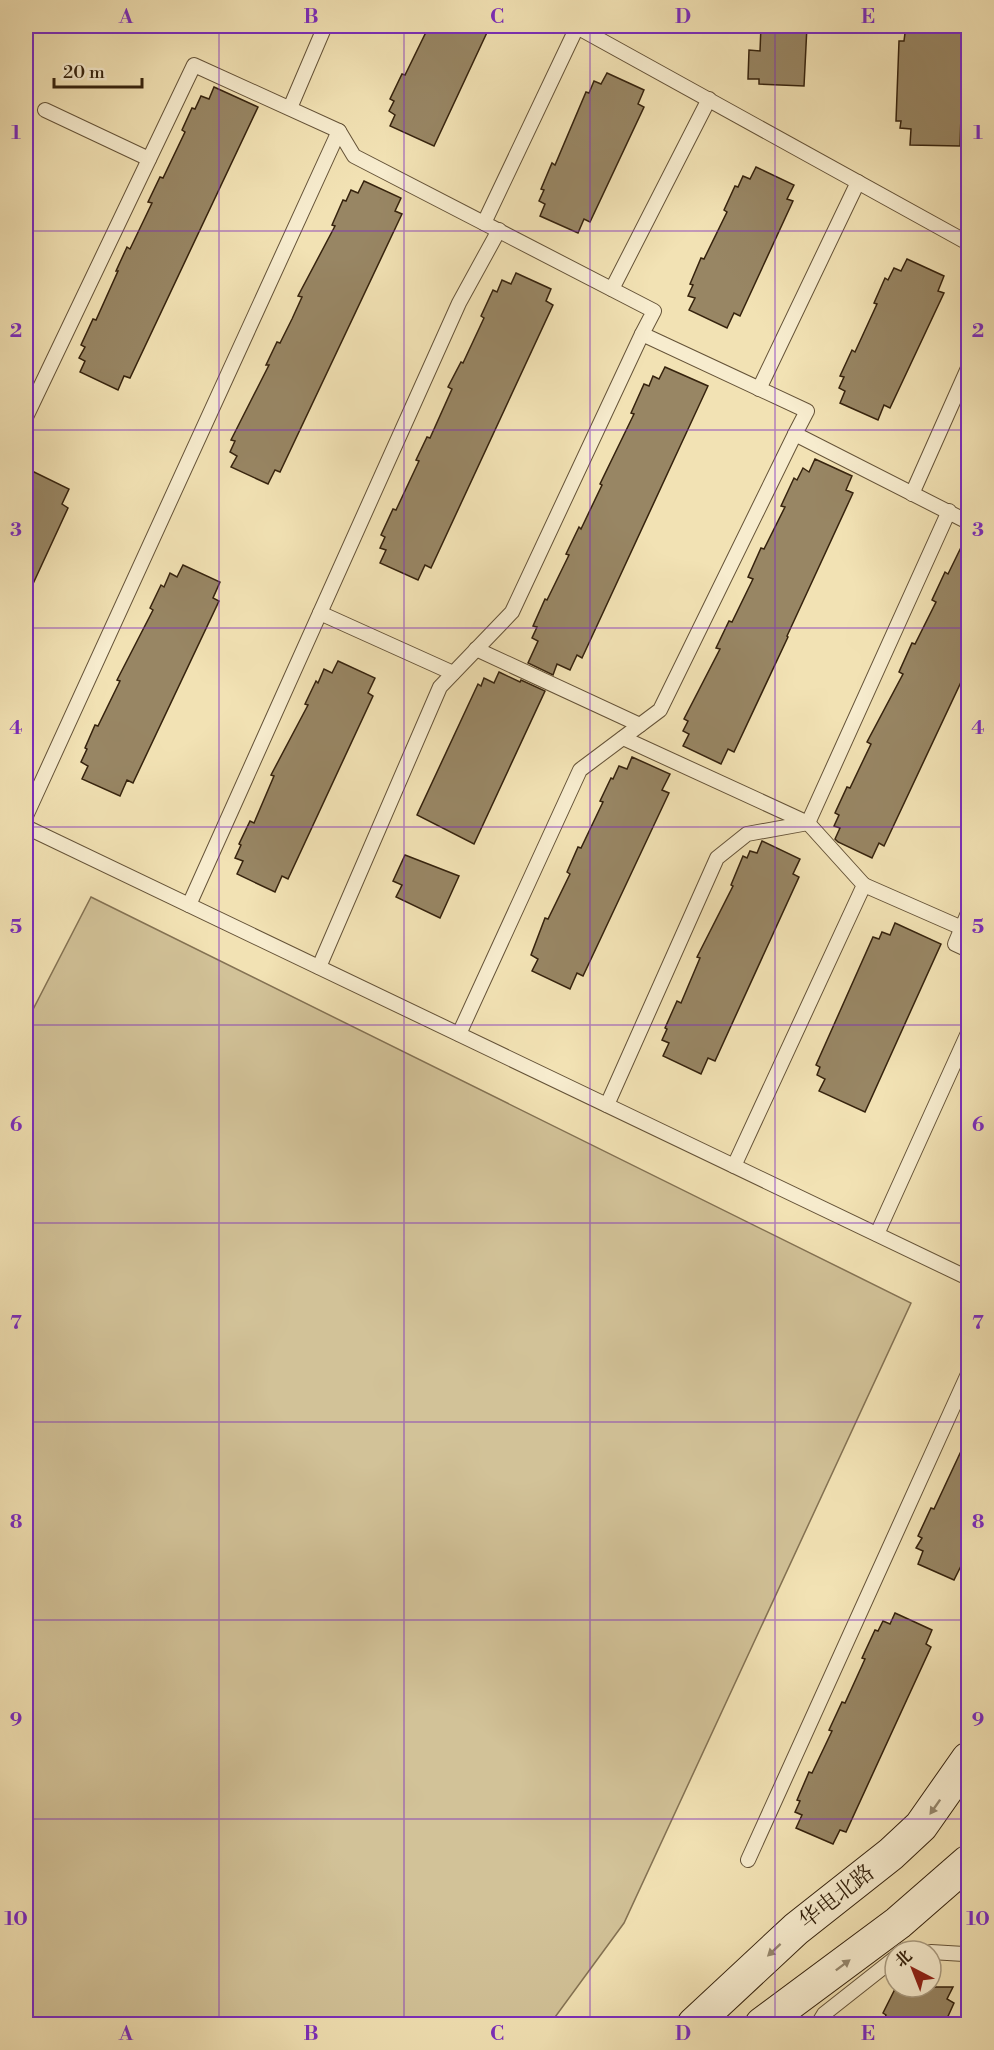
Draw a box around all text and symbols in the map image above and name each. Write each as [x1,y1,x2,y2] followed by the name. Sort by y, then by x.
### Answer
[118,5,134,30] text: A
[303,5,319,30] text: B
[490,5,504,30] text: C
[675,5,691,30] text: D
[861,5,875,30] text: E
[54,51,142,89] scale bar
[63,61,105,84] text: 20 m
[11,121,21,146] text: 1
[973,121,983,146] text: 1
[10,319,22,344] text: 2
[972,319,984,344] text: 2
[10,518,22,543] text: 3
[972,518,984,543] text: 3
[9,716,23,741] text: 4
[971,716,985,741] text: 4
[10,915,22,940] text: 5
[972,915,984,940] text: 5
[10,1113,23,1138] text: 6
[972,1113,985,1138] text: 6
[10,1311,22,1336] text: 7
[972,1311,984,1336] text: 7
[10,1510,23,1535] text: 8
[972,1510,985,1535] text: 8
[10,1708,22,1733] text: 9
[972,1708,984,1733] text: 9
[929,1798,941,1814] one-way arrow
[794,1859,880,1935] street label: 华电北路
[4,1907,28,1932] text: 10
[966,1907,990,1932] text: 10
[883,1939,943,1999] north arrow
[767,1943,782,1956] one-way arrow
[891,1946,916,1971] text: 北
[836,1960,851,1972] one-way arrow
[118,2022,134,2047] text: A
[303,2022,319,2047] text: B
[490,2022,504,2047] text: C
[675,2022,691,2047] text: D
[861,2022,875,2047] text: E

